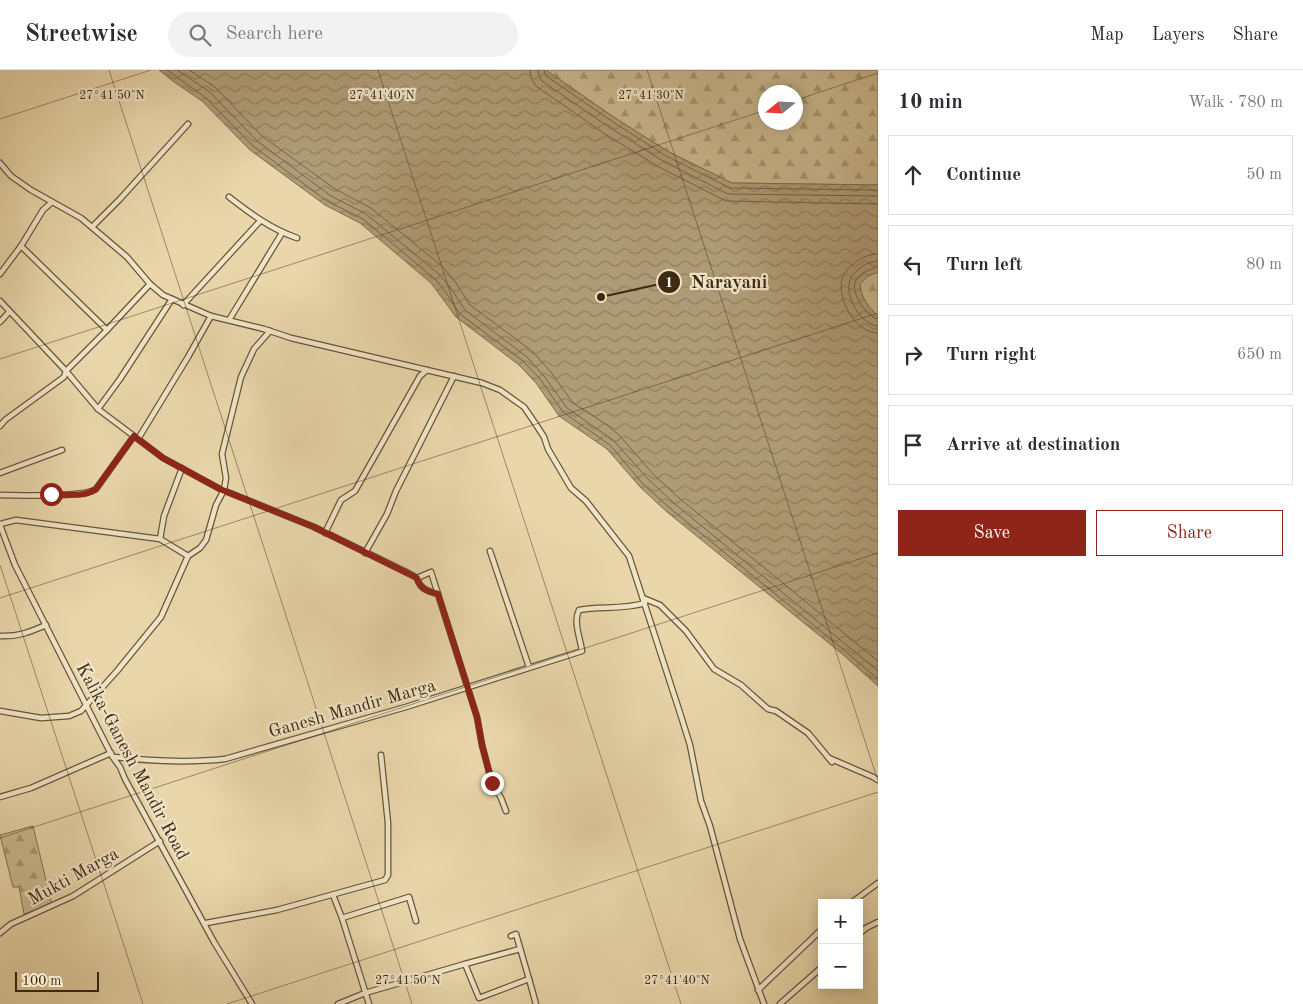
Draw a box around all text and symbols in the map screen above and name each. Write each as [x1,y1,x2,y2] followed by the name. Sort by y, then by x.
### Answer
[168,12,518,57] search box
[186,21,214,49] icon: search
[25,23,138,47] text: Streetwise
[226,25,323,44] text: Search here
[1090,26,1124,44] text: Map
[1152,26,1204,44] text: Layers
[1232,26,1278,44] text: Share
[758,85,803,130] north arrow
[79,89,145,102] text: 27°41'50"N
[349,90,415,102] text: 27°41'40"N
[618,90,684,102] text: 27°41'30"N
[898,92,963,113] text: 10 min
[1188,95,1283,111] text: Walk · 780 m
[899,161,927,189] icon: ahead
[946,166,1021,185] text: Continue
[1246,167,1282,183] text: 50 m
[899,251,927,279] icon: left
[946,256,1023,275] text: Turn left
[1246,257,1282,273] text: 80 m
[656,265,778,299] callout: Narayani
[691,274,768,293] text: Narayani
[665,276,673,291] text: 1
[899,341,927,369] icon: right
[946,346,1036,365] text: Turn right
[1237,347,1282,363] text: 650 m
[899,431,927,459] icon: arrive
[946,436,1120,455] text: Arrive at destination
[40,483,63,506] route start
[898,510,1086,556] button: Save
[1096,510,1283,556] button: Share
[73,660,192,863] street label: Kalika-Ganesh Mandir Road
[267,676,438,741] street label: Ganesh Mandir Marga
[481,772,504,795] route end
[25,845,122,909] street label: Mukti Marga
[818,899,863,989] map controls
[818,899,863,944] button: +
[818,944,863,989] button: −
[15,969,99,992] scale bar
[22,974,61,988] text: 100 m
[375,974,441,987] text: 27°41'50"N
[644,975,710,987] text: 27°41'40"N

